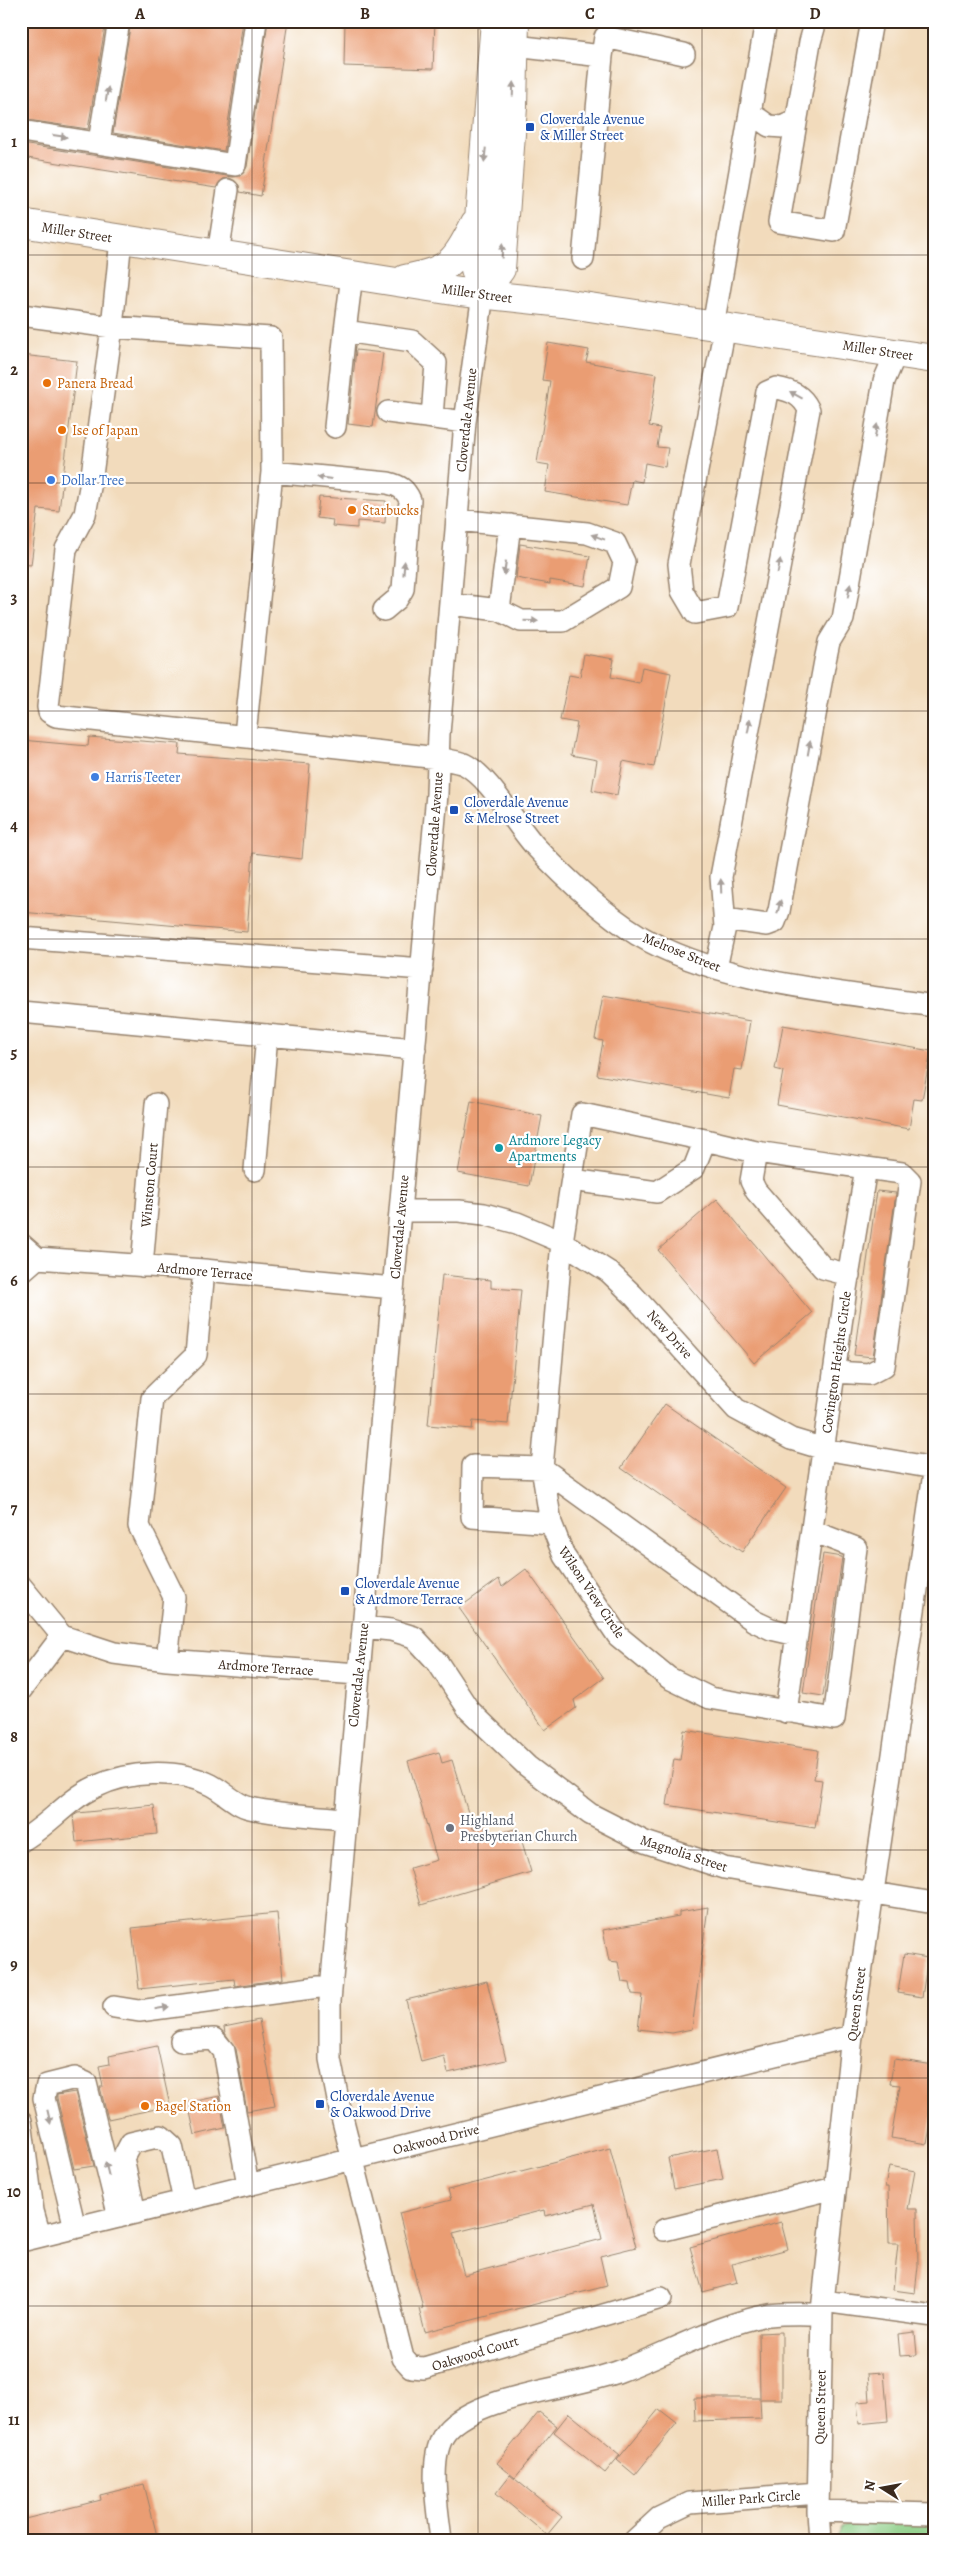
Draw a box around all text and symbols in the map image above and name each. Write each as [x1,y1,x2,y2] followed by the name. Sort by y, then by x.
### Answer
[134,3,146,25] text: A
[360,3,370,25] text: B
[585,3,595,25] text: C
[809,3,821,25] text: D
[510,80,518,96] one-way arrow
[104,86,112,102] one-way arrow
[540,110,645,145] place label: Cloverdale Avenue & Miller Street
[524,121,536,133] marker: Cloverdale Avenue & Miller Street
[11,131,17,153] text: 1
[53,133,69,141] one-way arrow
[480,148,488,164] one-way arrow
[40,218,114,248] street label: Miller Street
[498,242,506,258] one-way arrow
[440,279,514,308] street label: Miller Street
[841,336,915,366] street label: Miller Street
[10,359,18,381] text: 2
[452,367,481,473] street label: Cloverdale Avenue
[57,374,134,393] place label: Panera Bread
[41,377,53,389] marker: Panera Bread
[788,391,803,399] one-way arrow
[72,421,138,440] place label: Ise of Japan
[872,423,880,439] one-way arrow
[56,424,68,436] marker: Ise of Japan
[61,471,124,490] place label: Dollar Tree
[45,474,57,486] marker: Dollar Tree
[316,474,332,482] one-way arrow
[362,501,419,520] place label: Starbucks
[346,504,358,516] marker: Starbucks
[590,533,605,540] one-way arrow
[776,558,784,574] one-way arrow
[401,560,409,576] one-way arrow
[500,560,508,576] one-way arrow
[845,583,853,599] one-way arrow
[11,587,18,609] text: 3
[523,617,539,625] one-way arrow
[746,718,754,734] one-way arrow
[805,739,813,755] one-way arrow
[105,768,181,787] place label: Harris Teeter
[89,771,101,783] marker: Harris Teeter
[421,771,448,877] street label: Cloverdale Avenue
[464,793,569,828] place label: Cloverdale Avenue & Melrose Street
[448,804,460,816] marker: Cloverdale Avenue & Melrose Street
[10,815,18,837] text: 4
[717,878,725,894] one-way arrow
[776,900,784,915] one-way arrow
[640,928,724,977] street label: Melrose Street
[11,1042,18,1064] text: 5
[508,1131,602,1166] place label: Ardmore Legacy Apartments
[136,1142,163,1229] street label: Winston Court
[493,1142,505,1154] marker: Ardmore Legacy Apartments
[385,1174,414,1280] street label: Cloverdale Avenue
[155,1258,253,1285] street label: Ardmore Terrace
[10,1270,18,1292] text: 6
[817,1290,856,1434] street label: Covington Heights Circle
[642,1306,697,1363] street label: New Drive
[11,1498,18,1520] text: 7
[553,1542,629,1642] street label: Wilson View Circle
[355,1574,463,1609] place label: Cloverdale Avenue & Ardmore Terrace
[339,1585,351,1597] marker: Cloverdale Avenue & Ardmore Terrace
[344,1622,373,1728] street label: Cloverdale Avenue
[217,1655,314,1680] street label: Ardmore Terrace
[10,1726,18,1748] text: 8
[460,1811,578,1846] place label: Highland Presbyterian Church
[444,1822,456,1834] marker: Highland Presbyterian Church
[638,1830,730,1877] street label: Magnolia Street
[10,1954,18,1976] text: 9
[843,1965,871,2042] street label: Queen Street
[154,2003,170,2011] one-way arrow
[330,2087,435,2122] place label: Cloverdale Avenue & Oakwood Drive
[155,2097,231,2116] place label: Bagel Station
[314,2098,326,2110] marker: Cloverdale Avenue & Oakwood Drive
[139,2100,151,2112] marker: Bagel Station
[45,2110,53,2125] one-way arrow
[391,2120,481,2159] street label: Oakwood Drive
[103,2162,111,2177] one-way arrow
[7,2181,21,2203] text: 10
[429,2331,521,2376] street label: Oakwood Court
[810,2369,831,2445] street label: Queen Street
[8,2409,20,2431] text: 11
[858,2464,908,2514] north arrow
[859,2479,880,2492] text: N
[701,2486,801,2511] street label: Miller Park Circle

